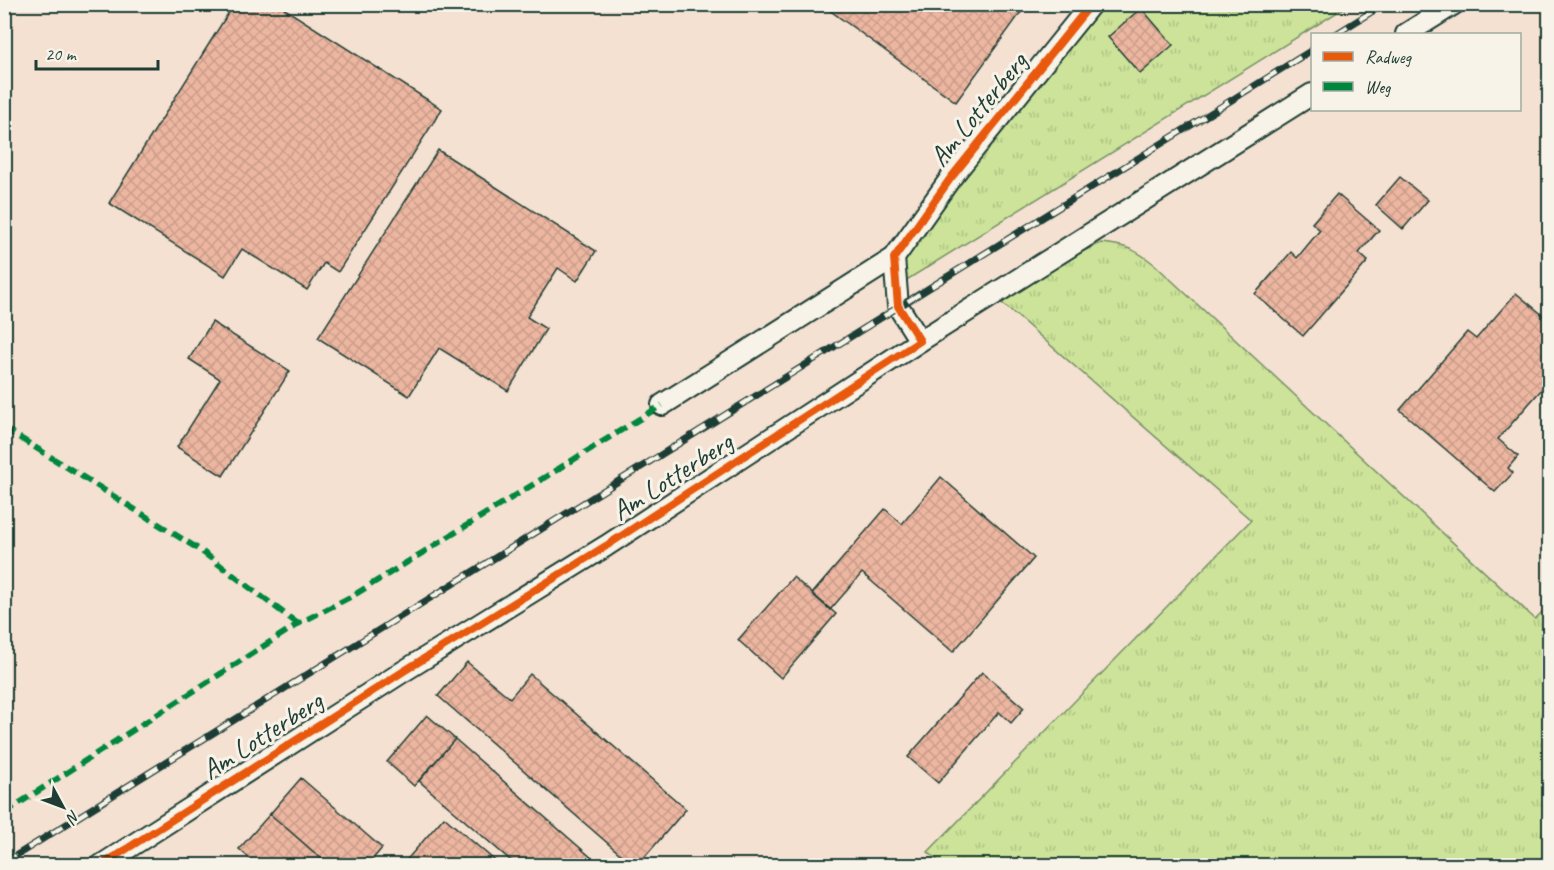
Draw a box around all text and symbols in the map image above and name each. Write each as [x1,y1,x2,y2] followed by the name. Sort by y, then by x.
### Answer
[36,33,158,71] scale bar
[1311,33,1521,111] legend
[45,43,78,65] text: 20 m
[921,44,1035,173] street label: Am Lotterberg
[1365,46,1413,68] text: Radweg
[1365,76,1392,98] text: Weg
[605,423,740,528] street label: Am Lotterberg
[195,682,330,787] street label: Am Lotterberg
[33,777,93,837] north arrow
[61,806,84,829] text: N

